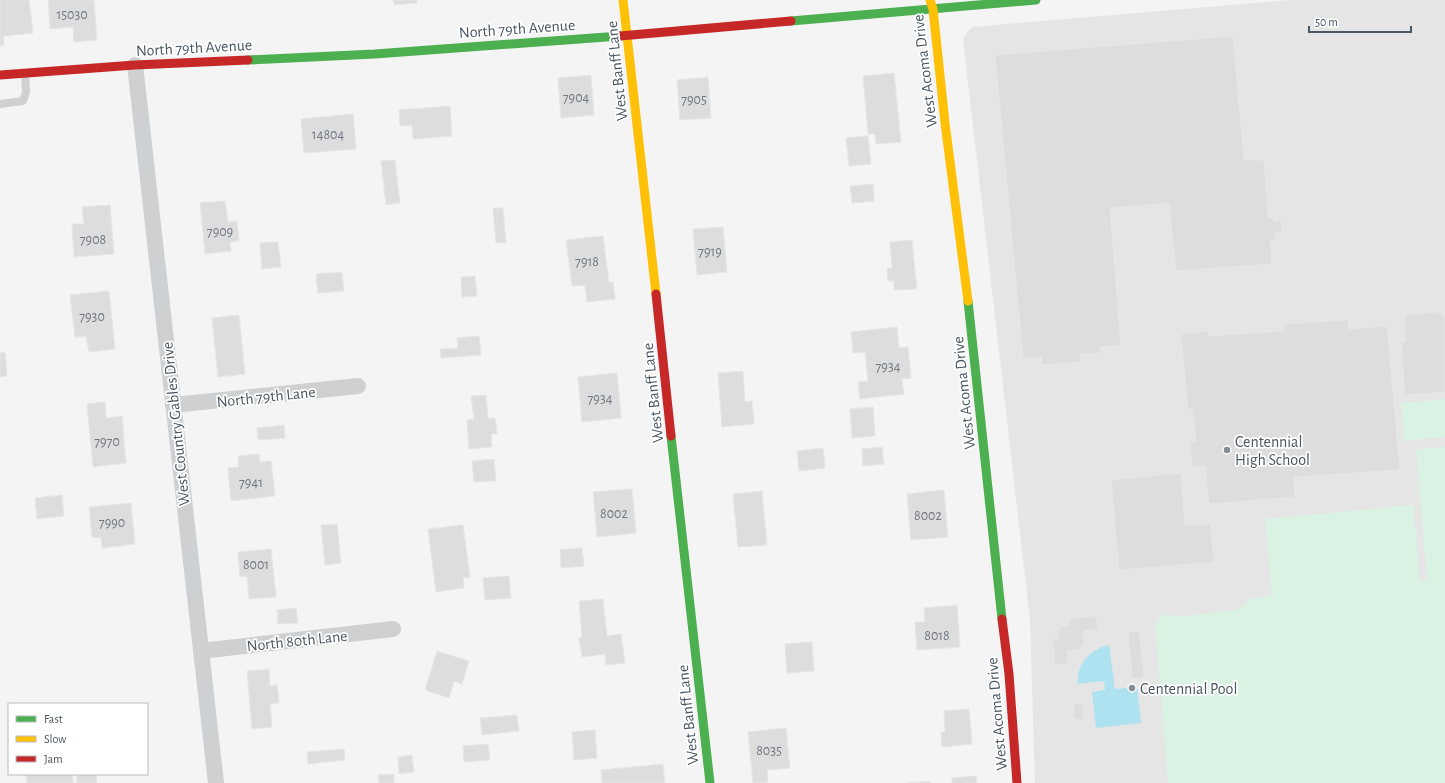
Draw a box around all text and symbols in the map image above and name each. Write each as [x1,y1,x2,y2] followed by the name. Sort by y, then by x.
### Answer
[56,8,88,22] house number: 15030
[1309,8,1411,34] scale bar
[910,14,940,128] street label: West Acoma Drive
[1315,16,1338,28] text: 50 m
[458,17,576,41] street label: North 79th Avenue
[604,20,630,122] street label: West Banff Lane
[135,37,253,59] street label: North 79th Avenue
[563,91,590,105] house number: 7904
[681,93,707,107] house number: 7905
[312,128,344,142] house number: 14804
[207,225,233,239] house number: 7909
[80,233,106,247] house number: 7908
[698,245,722,259] house number: 7919
[575,255,599,269] house number: 7918
[79,310,105,324] house number: 7930
[950,336,978,450] street label: West Acoma Drive
[159,341,194,507] street label: West Country Gables Drive
[640,342,666,444] street label: West Banff Lane
[876,360,901,374] house number: 7934
[216,384,316,410] street label: North 79th Lane
[588,392,613,406] house number: 7934
[1235,434,1310,468] place label: Centennial High School
[94,435,120,449] house number: 7970
[1222,445,1232,455] marker: Centennial High School
[239,476,263,490] house number: 7941
[600,507,628,521] house number: 8002
[914,509,942,523] house number: 8002
[99,516,125,530] house number: 7990
[243,558,269,572] house number: 8001
[246,628,348,654] street label: North 80th Lane
[924,629,950,643] house number: 8018
[984,657,1010,771] street label: West Acoma Drive
[675,664,701,766] street label: West Banff Lane
[1140,681,1237,697] place label: Centennial Pool
[1127,683,1137,693] marker: Centennial Pool
[8,703,148,775] legend
[44,713,63,725] text: Fast
[44,733,66,745] text: Slow
[756,744,782,758] house number: 8035
[44,753,63,765] text: Jam

